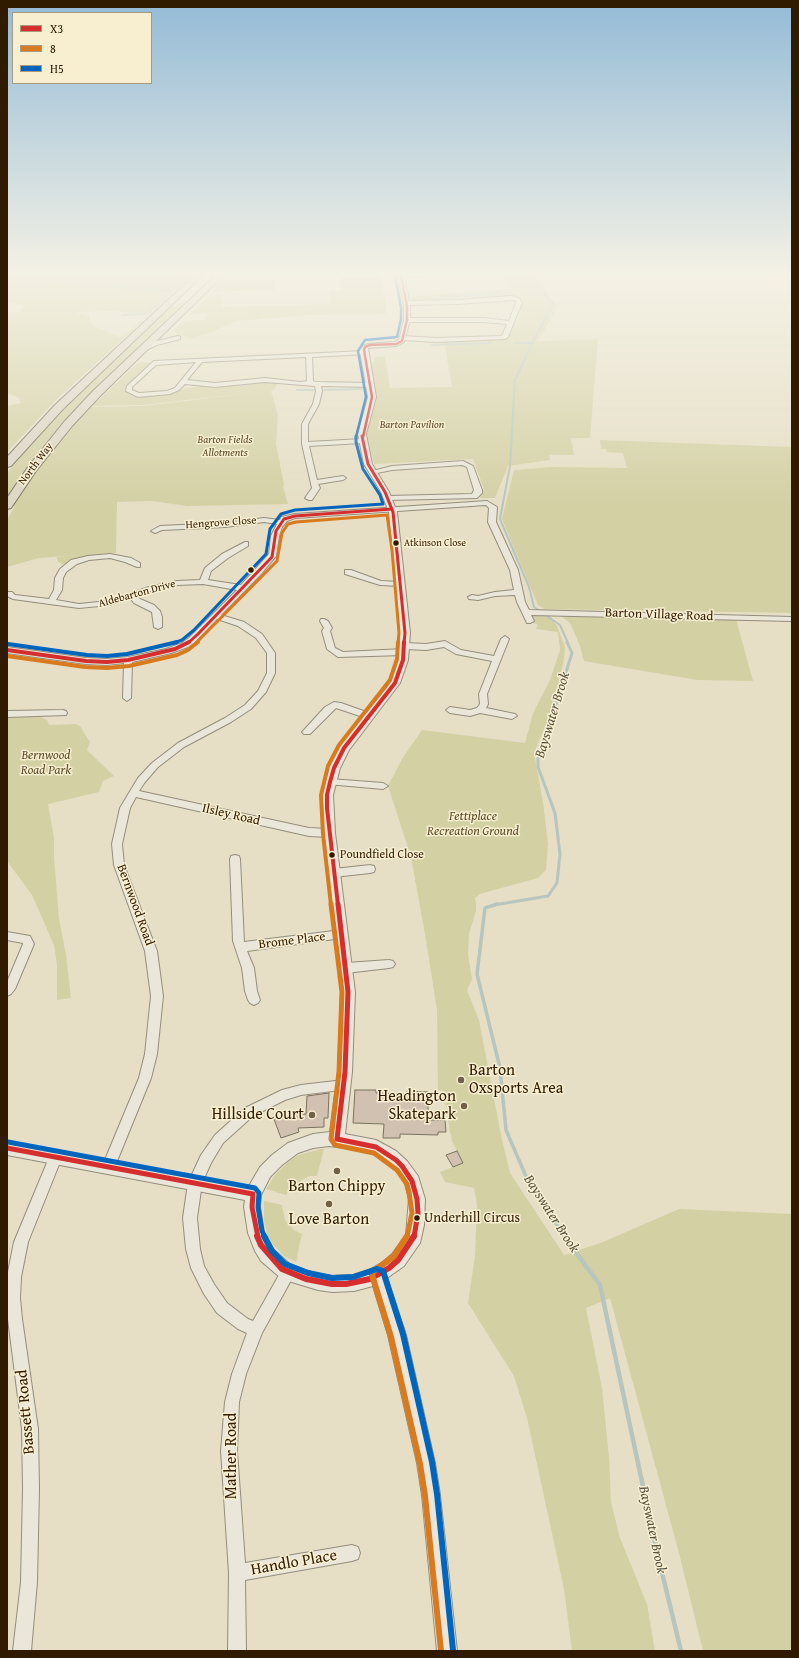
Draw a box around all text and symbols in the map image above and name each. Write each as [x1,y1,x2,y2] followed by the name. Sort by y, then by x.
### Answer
[12,12,152,84] legend
[50,20,63,37] text: X3
[50,40,56,57] text: 8
[50,60,64,77] text: H5
[380,418,444,432] park label: Barton Pavilion
[198,433,252,459] park label: Barton Fields Allotments
[16,440,56,488] street label: North Way
[185,514,257,532] street label: Hengrove Close
[404,537,466,549] place label: Atkinson Close
[391,538,401,548] marker: Atkinson Close
[246,565,256,575] unlabelled marker
[97,577,177,611] street label: Aldebarton Drive
[605,605,713,625] street label: Barton Village Road
[532,670,574,760] water label: Bayswater Brook
[21,748,71,779] park label: Bernwood Road Park
[200,801,262,829] street label: Ilsley Road
[427,809,519,840] park label: Fettiplace Recreation Ground
[340,848,424,862] place label: Poundfield Close
[327,850,337,860] marker: Poundfield Close
[113,862,157,948] street label: Bernwood Road
[258,929,326,953] street label: Brome Place
[469,1061,563,1099] place label: Barton Oxsports Area
[456,1075,466,1085] marker: Barton Oxsports Area
[378,1087,456,1125] place label: Headington Skatepark
[459,1101,469,1111] marker: Headington Skatepark
[212,1105,304,1125] place label: Hillside Court
[307,1110,317,1120] marker: Hillside Court
[332,1166,342,1176] marker: Barton Chippy
[520,1172,582,1256] water label: Bayswater Brook
[289,1177,385,1197] place label: Barton Chippy
[324,1199,334,1209] marker: Love Barton
[289,1210,369,1230] place label: Love Barton
[424,1210,520,1226] place label: Underhill Circus
[412,1213,422,1223] marker: Underhill Circus
[13,1369,39,1455] street label: Bassett Road
[222,1413,242,1499] street label: Mather Road
[635,1485,669,1575] water label: Bayswater Brook
[249,1546,339,1580] street label: Handlo Place

